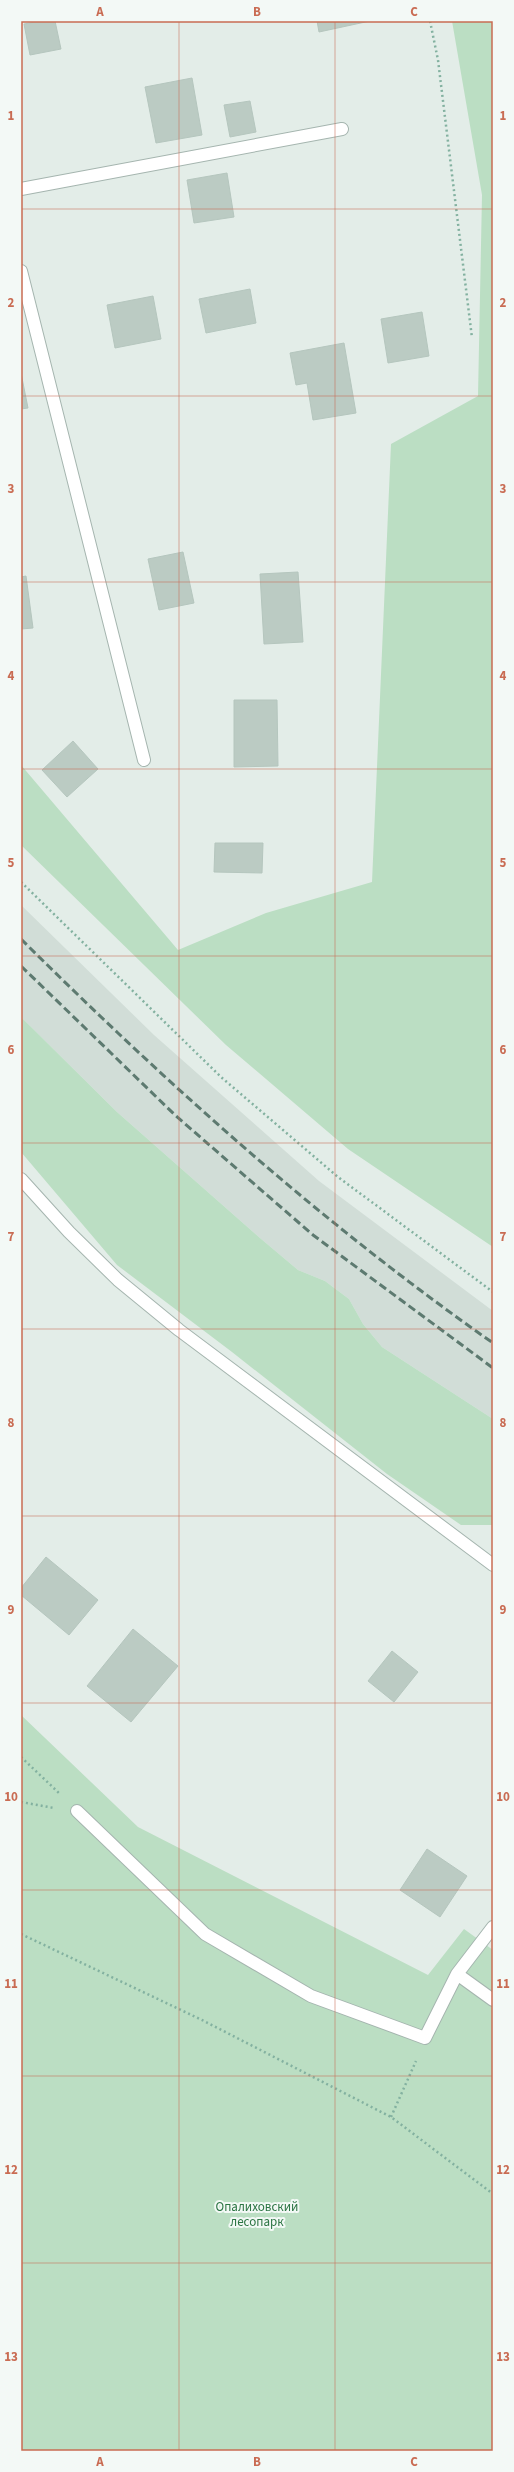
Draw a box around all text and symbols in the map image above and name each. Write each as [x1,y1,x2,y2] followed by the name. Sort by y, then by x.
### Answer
[95,3,104,21] text: A
[253,3,261,21] text: B
[410,3,418,21] text: C
[8,107,15,125] text: 1
[500,107,507,125] text: 1
[8,294,15,312] text: 2
[500,294,507,312] text: 2
[8,480,15,498] text: 3
[500,480,507,498] text: 3
[8,667,15,685] text: 4
[500,667,507,685] text: 4
[8,854,15,872] text: 5
[500,854,507,872] text: 5
[8,1041,15,1059] text: 6
[500,1041,507,1059] text: 6
[8,1228,15,1246] text: 7
[500,1228,507,1246] text: 7
[8,1414,15,1432] text: 8
[500,1414,507,1432] text: 8
[8,1601,15,1619] text: 9
[500,1601,507,1619] text: 9
[4,1788,18,1806] text: 10
[496,1788,510,1806] text: 10
[4,1975,18,1993] text: 11
[496,1975,510,1993] text: 11
[4,2161,18,2179] text: 12
[496,2161,510,2179] text: 12
[216,2198,298,2231] park label: Опалиховский лесопарк
[4,2348,18,2366] text: 13
[496,2348,510,2366] text: 13
[95,2453,104,2471] text: A
[253,2453,261,2471] text: B
[410,2453,418,2471] text: C

